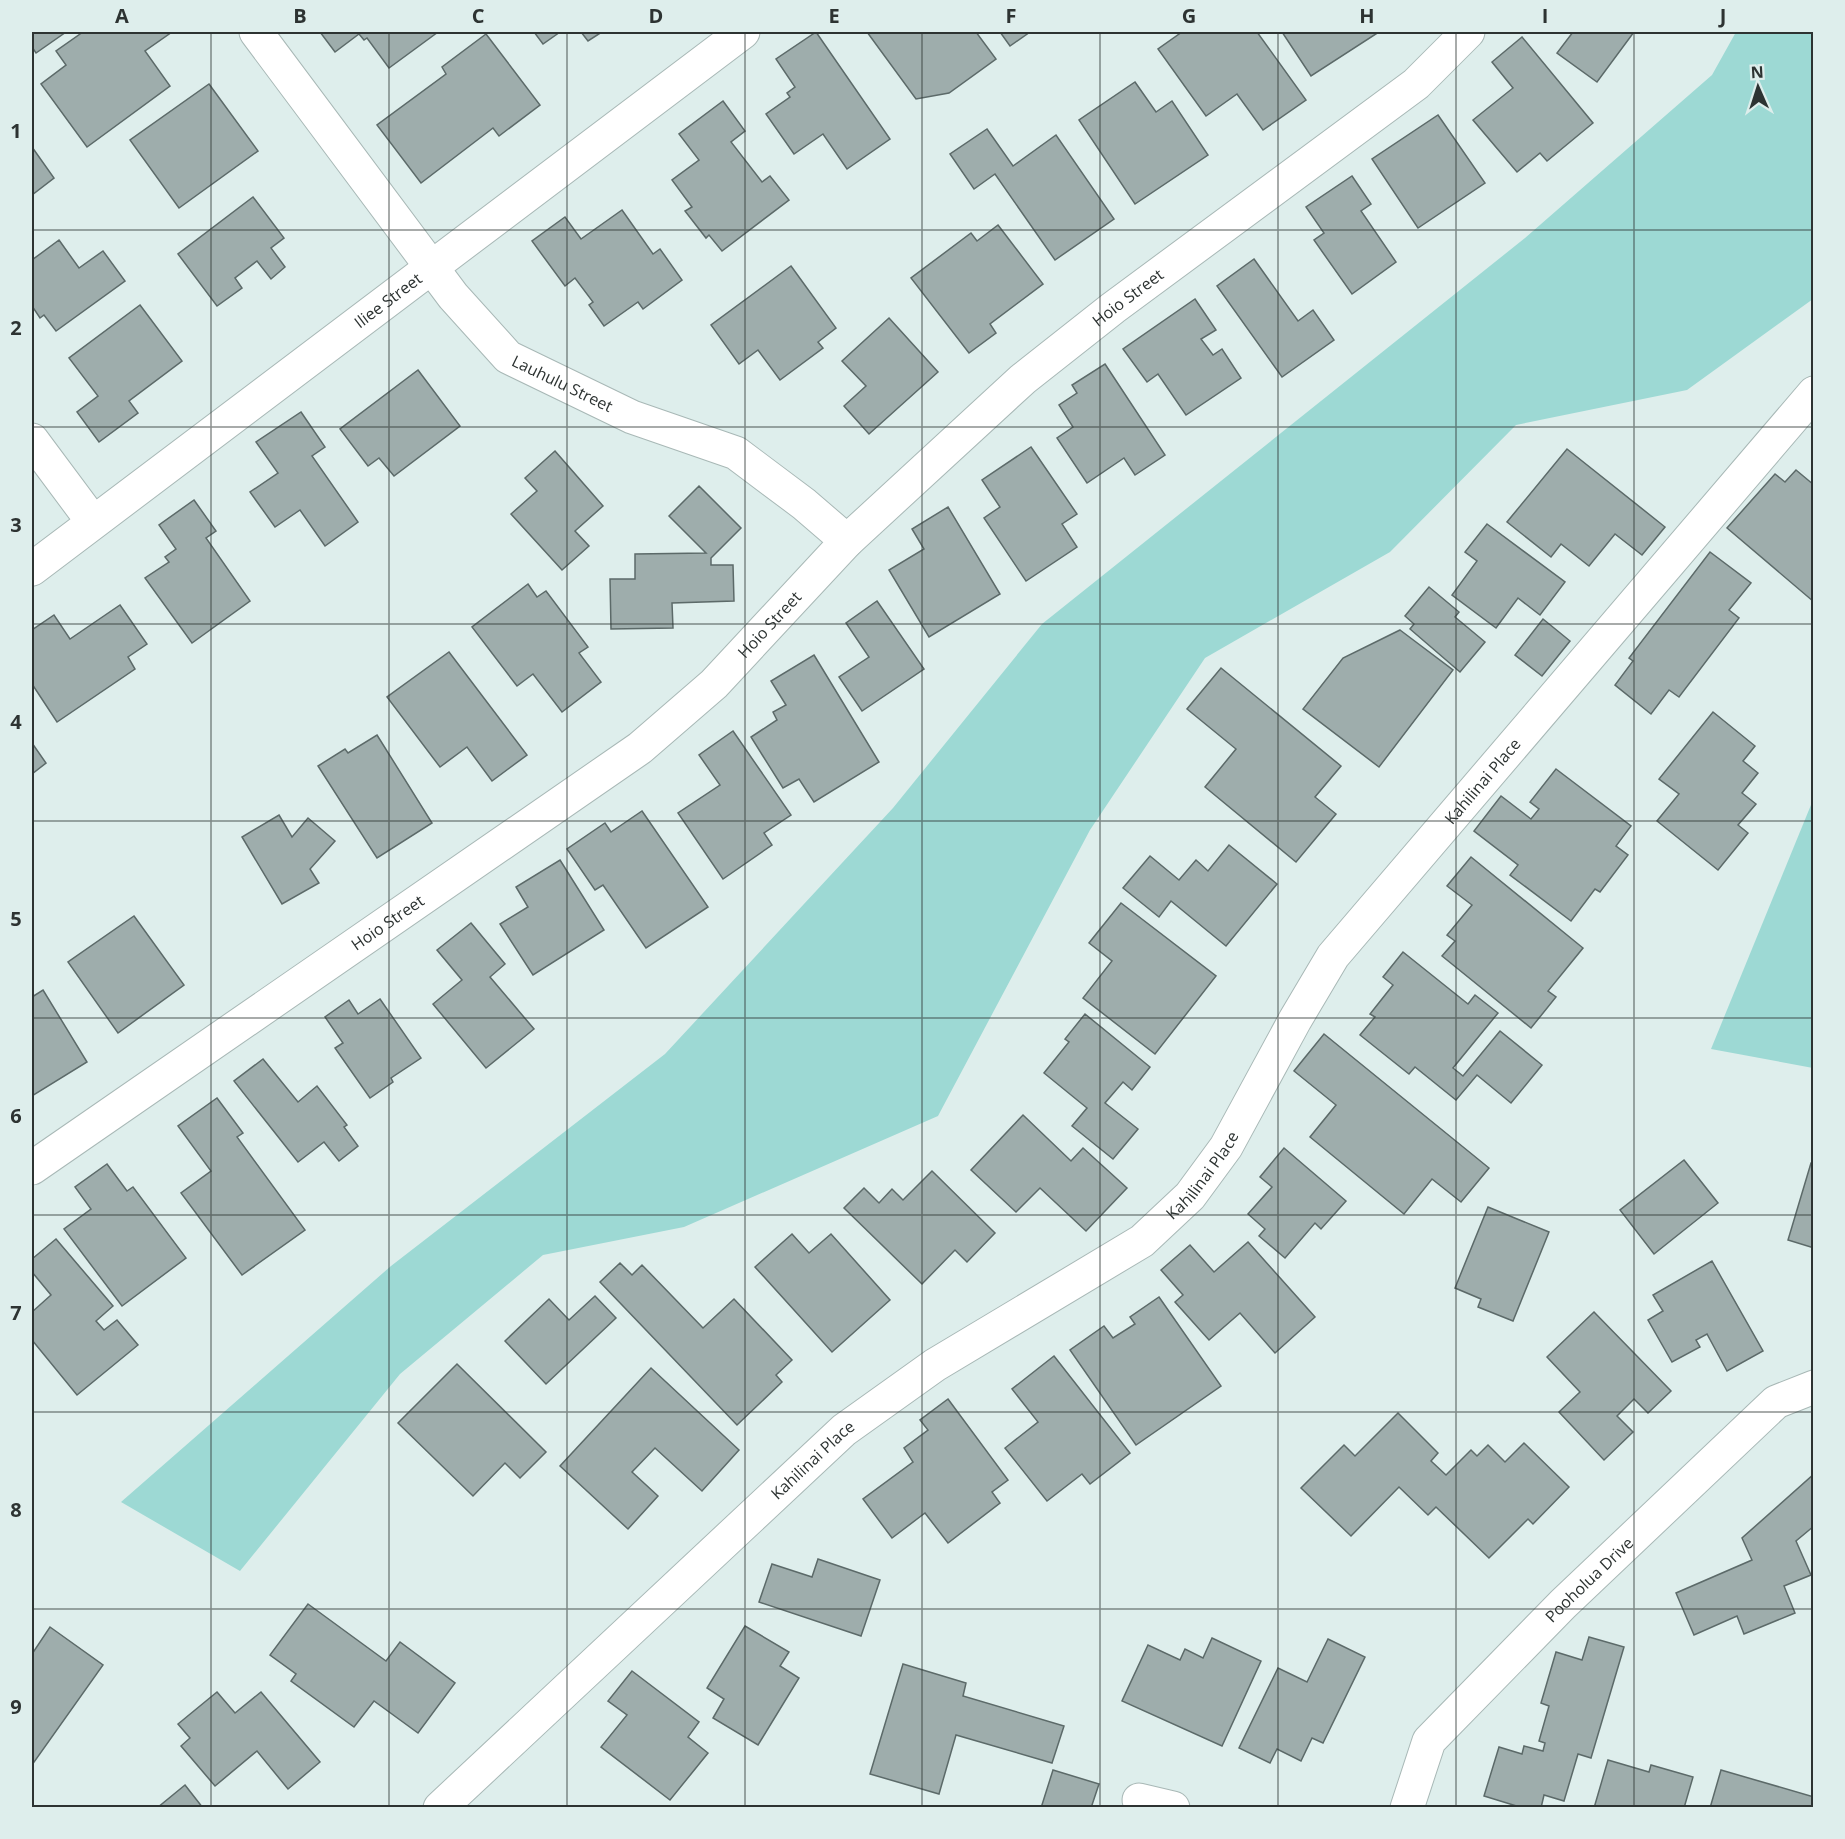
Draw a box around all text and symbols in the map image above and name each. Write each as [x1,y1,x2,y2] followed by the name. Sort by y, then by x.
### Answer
[115,2,129,29] text: A
[293,2,307,29] text: B
[472,2,485,29] text: C
[649,2,663,29] text: D
[828,2,840,29] text: E
[1006,2,1016,29] text: F
[1182,2,1196,29] text: G
[1359,2,1375,29] text: H
[1542,2,1548,29] text: I
[1718,2,1726,29] text: J
[1728,57,1788,117] north arrow
[1750,61,1764,83] text: N
[10,117,22,144] text: 1
[1087,263,1168,331] street label: Hoio Street
[350,267,426,333] street label: Iliee Street
[10,314,22,341] text: 2
[508,350,617,417] street label: Lauhulu Street
[10,511,22,538] text: 3
[733,586,806,663] street label: Hoio Street
[10,708,22,735] text: 4
[1439,733,1525,829] street label: Kahilinai Place
[347,889,428,955] street label: Hoio Street
[10,905,22,932] text: 5
[10,1102,22,1129] text: 6
[1161,1127,1243,1224] street label: Kahilinai Place
[10,1299,22,1326] text: 7
[766,1415,859,1504] street label: Kahilinai Place
[10,1496,22,1523] text: 8
[1540,1532,1638,1627] street label: Pooholua Drive
[10,1693,22,1720] text: 9

